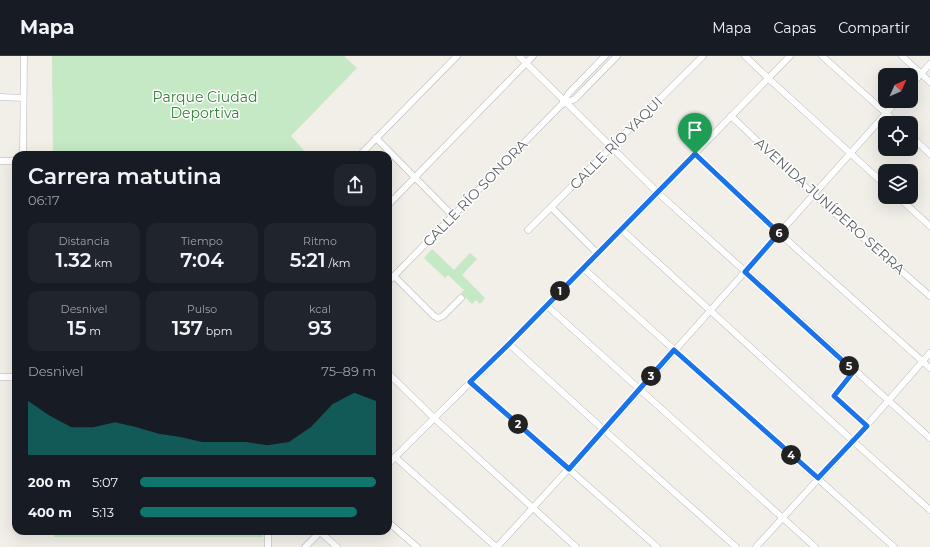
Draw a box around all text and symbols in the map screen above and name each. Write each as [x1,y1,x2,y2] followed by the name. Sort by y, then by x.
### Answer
[20,16,75,39] text: Mapa
[712,19,752,37] text: Mapa
[774,19,816,37] text: Capas
[838,19,910,37] text: Compartir
[878,68,918,108] north arrow
[878,68,918,204] map controls
[153,88,257,122] park label: Parque Ciudad Deportiva
[566,93,666,193] street label: CALLE RÍO YAQUI
[678,113,712,154] pin
[878,116,918,156] button: locate
[684,119,706,141] icon: arrive
[751,134,910,279] street label: AVENIDA JUNÍPERO SERRA
[419,135,532,251] street label: CALLE RÍO SONORA
[28,163,222,190] text: Carrera matutina
[334,164,376,206] button: share
[878,164,918,204] button: layers
[28,192,60,208] text: 06:17
[769,223,789,243] pin: 6
[775,226,783,240] text: 6
[58,234,110,248] text: Distancia
[181,234,223,248] text: Tiempo
[303,234,337,248] text: Ritmo
[56,248,91,272] text: 1.32
[180,248,224,272] text: 7:04
[290,248,326,272] text: 5:21
[91,256,112,270] text: km
[326,256,350,270] text: /km
[550,281,570,301] pin: 1
[558,284,562,298] text: 1
[61,302,107,316] text: Desnivel
[187,302,217,316] text: Pulso
[309,302,331,316] text: kcal
[67,316,86,340] text: 15
[172,316,203,340] text: 137
[308,316,332,340] text: 93
[86,324,101,338] text: m
[203,324,232,338] text: bpm
[839,356,859,376] pin: 5
[846,359,852,373] text: 5
[28,363,83,379] text: Desnivel
[321,363,376,379] text: 75–89 m
[641,366,661,386] pin: 3
[648,369,654,383] text: 3
[508,414,528,434] pin: 2
[515,417,521,431] text: 2
[781,445,801,465] pin: 4
[787,448,795,462] text: 4
[28,474,71,490] text: 200 m
[92,474,118,490] text: 5:07
[28,504,72,520] text: 400 m
[92,504,114,520] text: 5:13

